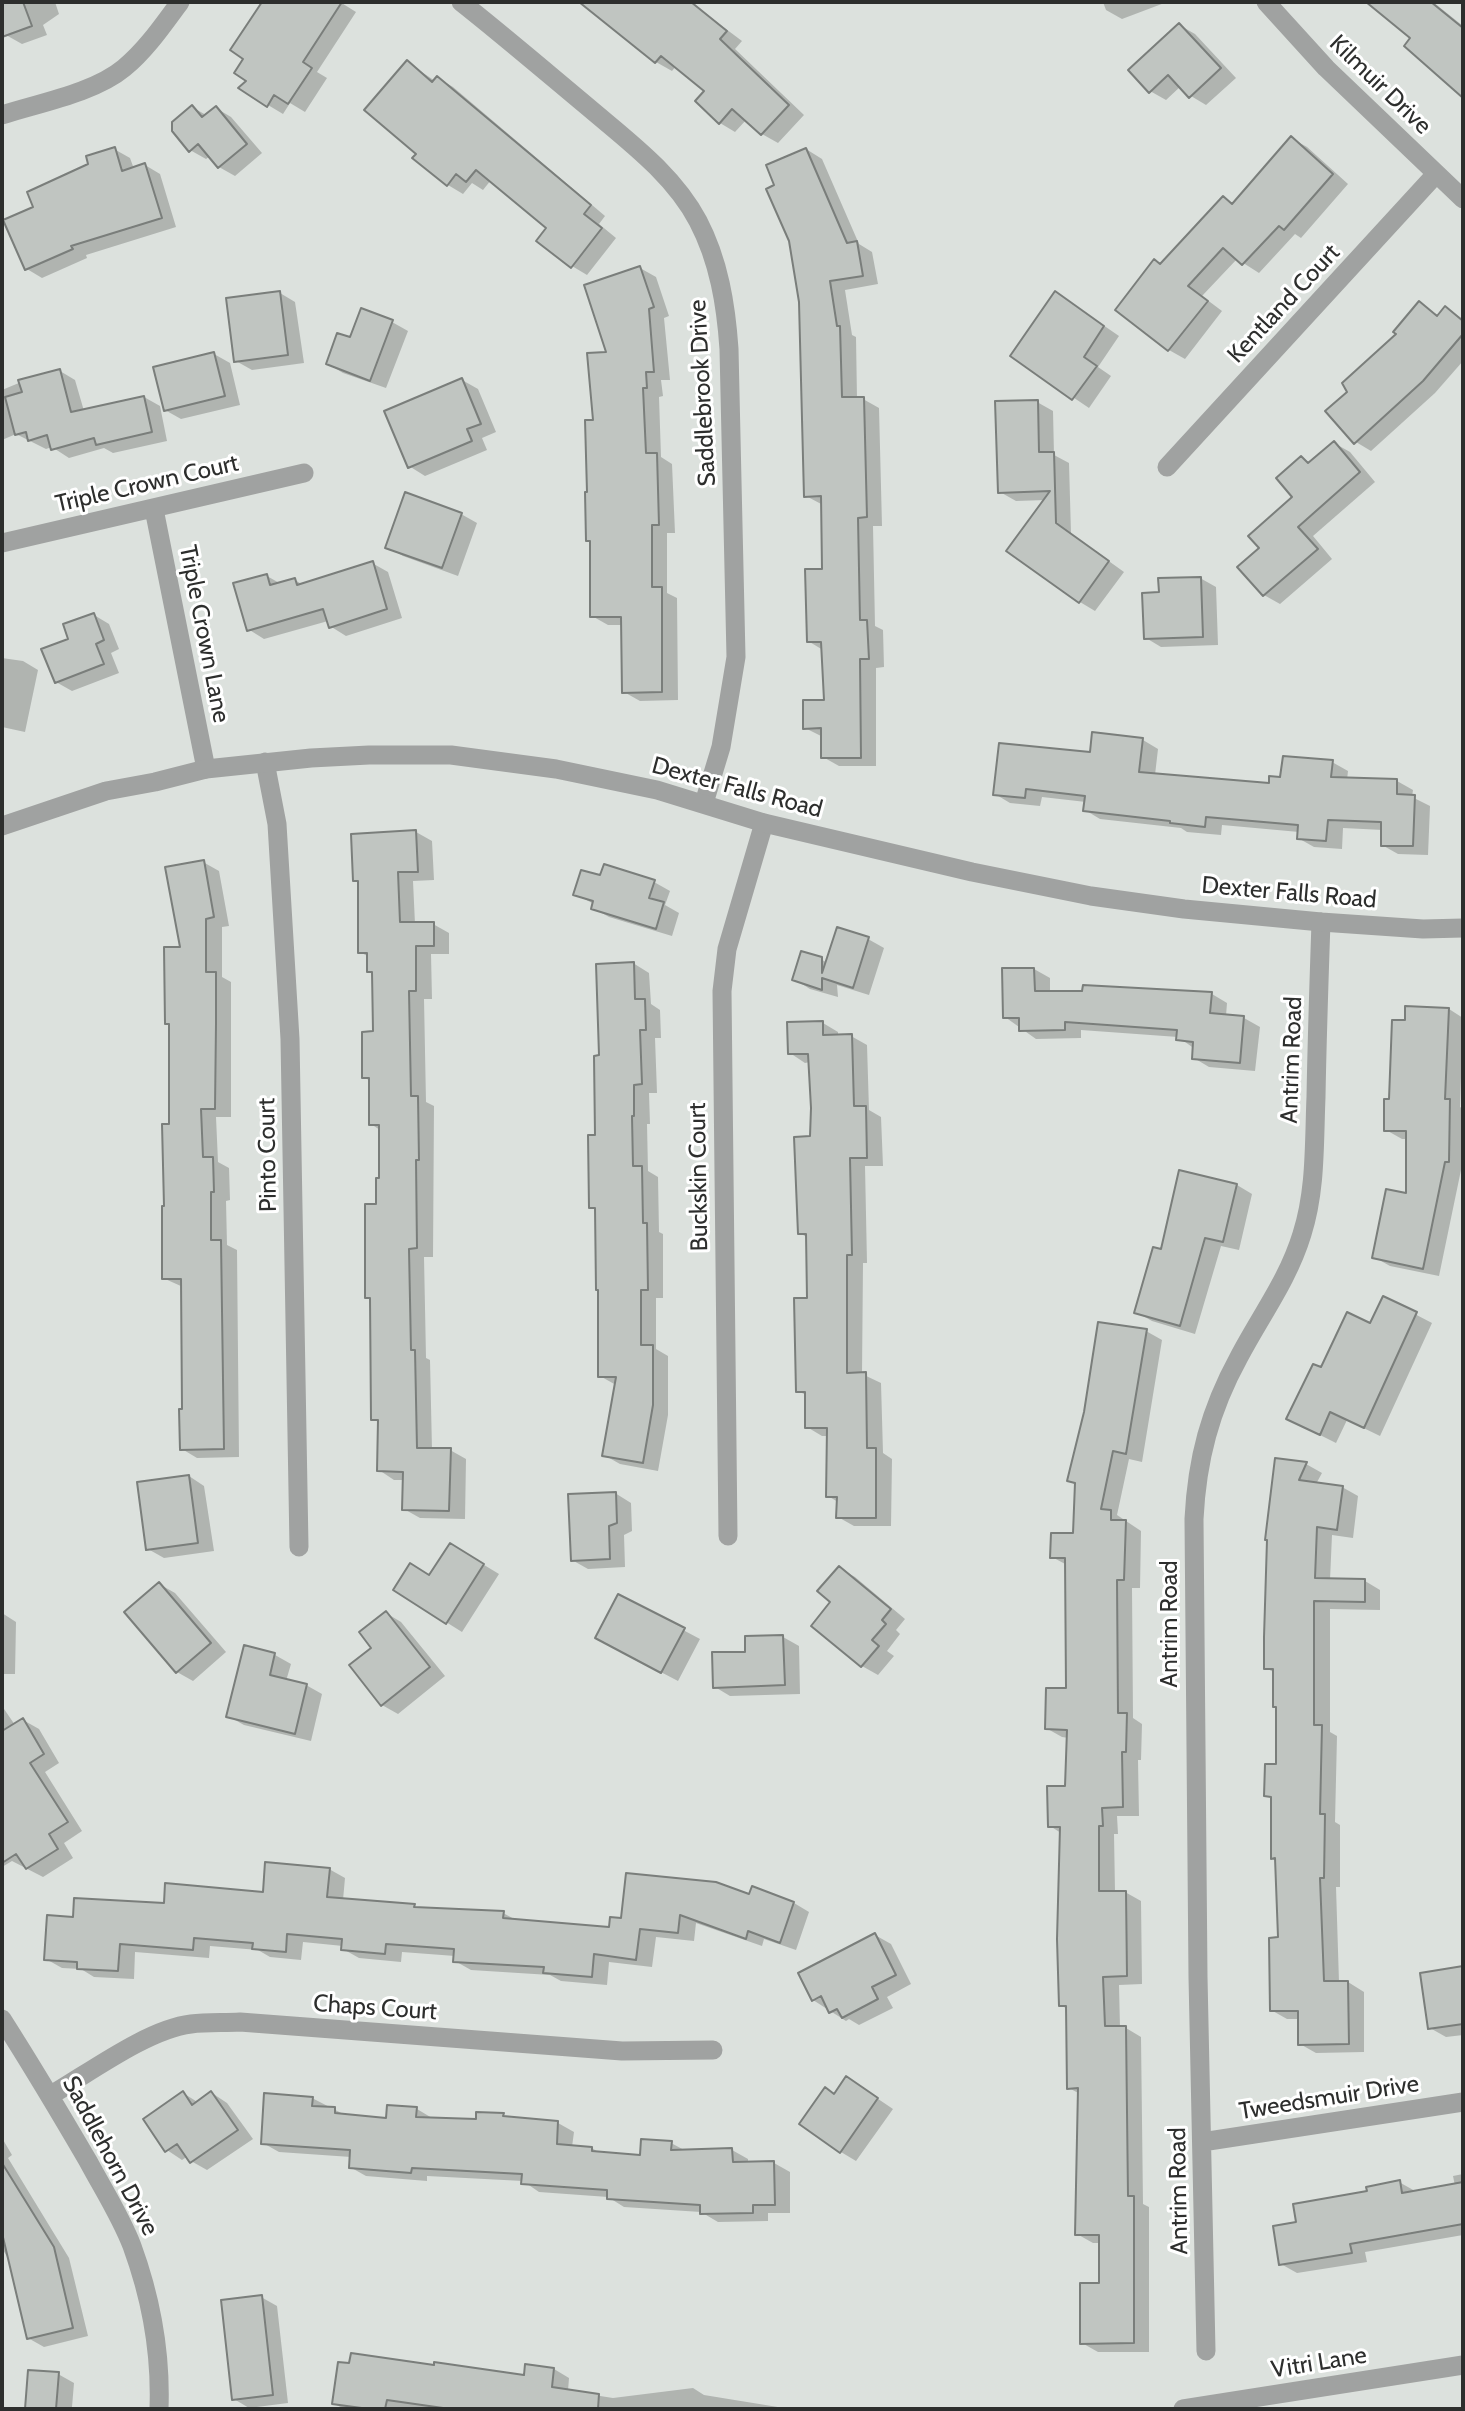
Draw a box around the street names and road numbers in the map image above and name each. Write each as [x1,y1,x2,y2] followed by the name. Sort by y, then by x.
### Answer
[1323,29,1437,141] street label: Kilmuir Drive
[1222,239,1346,369] street label: Kentland Court
[684,299,722,487] street label: Saddlebrook Drive
[53,449,241,519] street label: Triple Crown Court
[173,543,235,725] street label: Triple Crown Lane
[648,751,826,825] street label: Dexter Falls Road
[1200,871,1378,915] street label: Dexter Falls Road
[1275,996,1309,1124] street label: Antrim Road
[253,1098,283,1212] street label: Pinto Court
[683,1102,715,1252] street label: Buckskin Court
[1156,1560,1184,1688] street label: Antrim Road
[312,1989,438,2027] street label: Chaps Court
[1237,2070,1421,2126] street label: Tweedsmuir Drive
[56,2071,164,2241] street label: Saddlehorn Drive
[1163,2127,1195,2255] street label: Antrim Road
[1269,2341,1369,2385] street label: Vitri Lane

